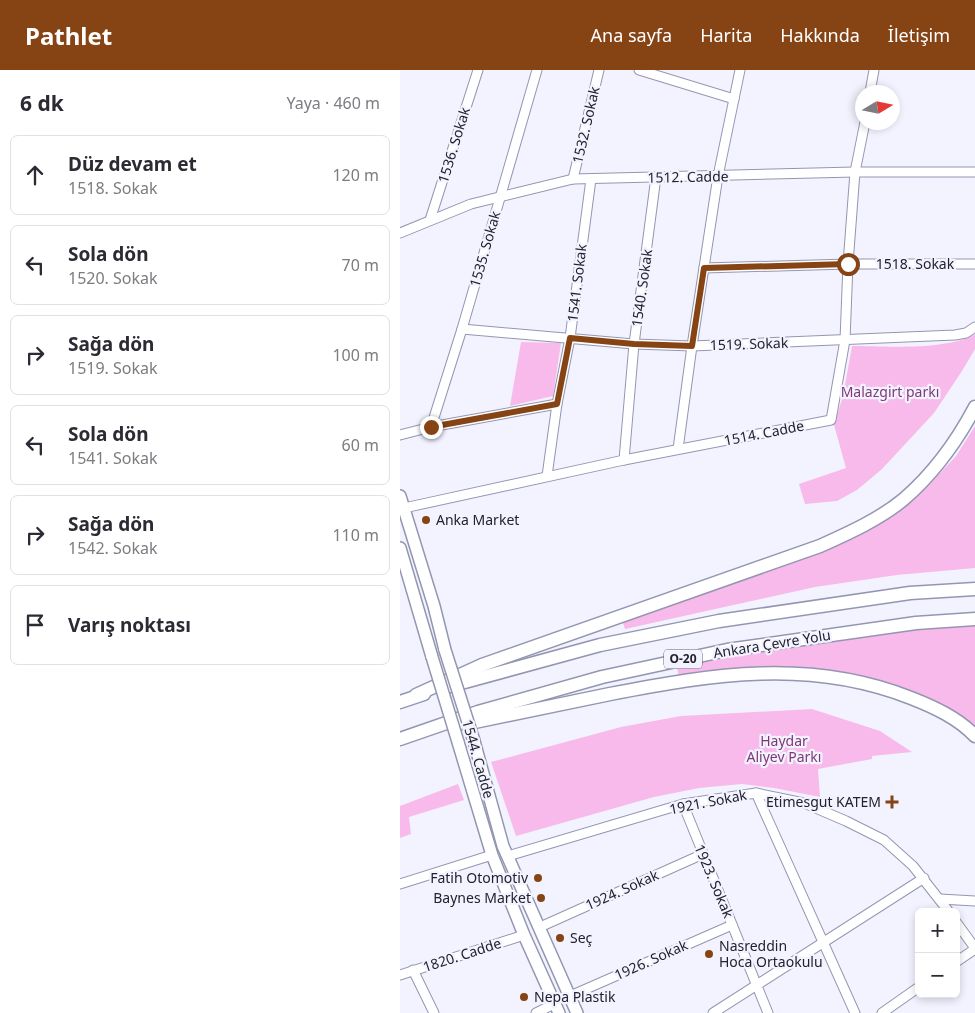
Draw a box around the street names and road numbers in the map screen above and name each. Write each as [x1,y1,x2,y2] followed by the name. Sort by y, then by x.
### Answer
[567,84,604,165] street label: 1532. Sokak
[433,104,474,185] street label: 1536. Sokak
[647,166,729,187] street label: 1512. Cadde
[465,208,505,289] street label: 1535. Sokak
[562,242,591,323] street label: 1541. Sokak
[627,247,656,328] street label: 1540. Sokak
[876,254,955,273] street label: 1518. Sokak
[709,333,789,354] street label: 1519. Sokak
[722,415,806,450] street label: 1514. Cadde
[712,625,832,662] street label: Ankara Çevre Yolu
[664,650,702,668] road number: O-20
[458,717,499,801] street label: 1544. Cadde
[668,785,749,818] street label: 1921. Sokak
[690,841,739,921] street label: 1923. Sokak
[582,865,662,914] street label: 1924. Sokak
[420,933,504,976] street label: 1820. Cadde
[611,935,691,984] street label: 1926. Sokak

